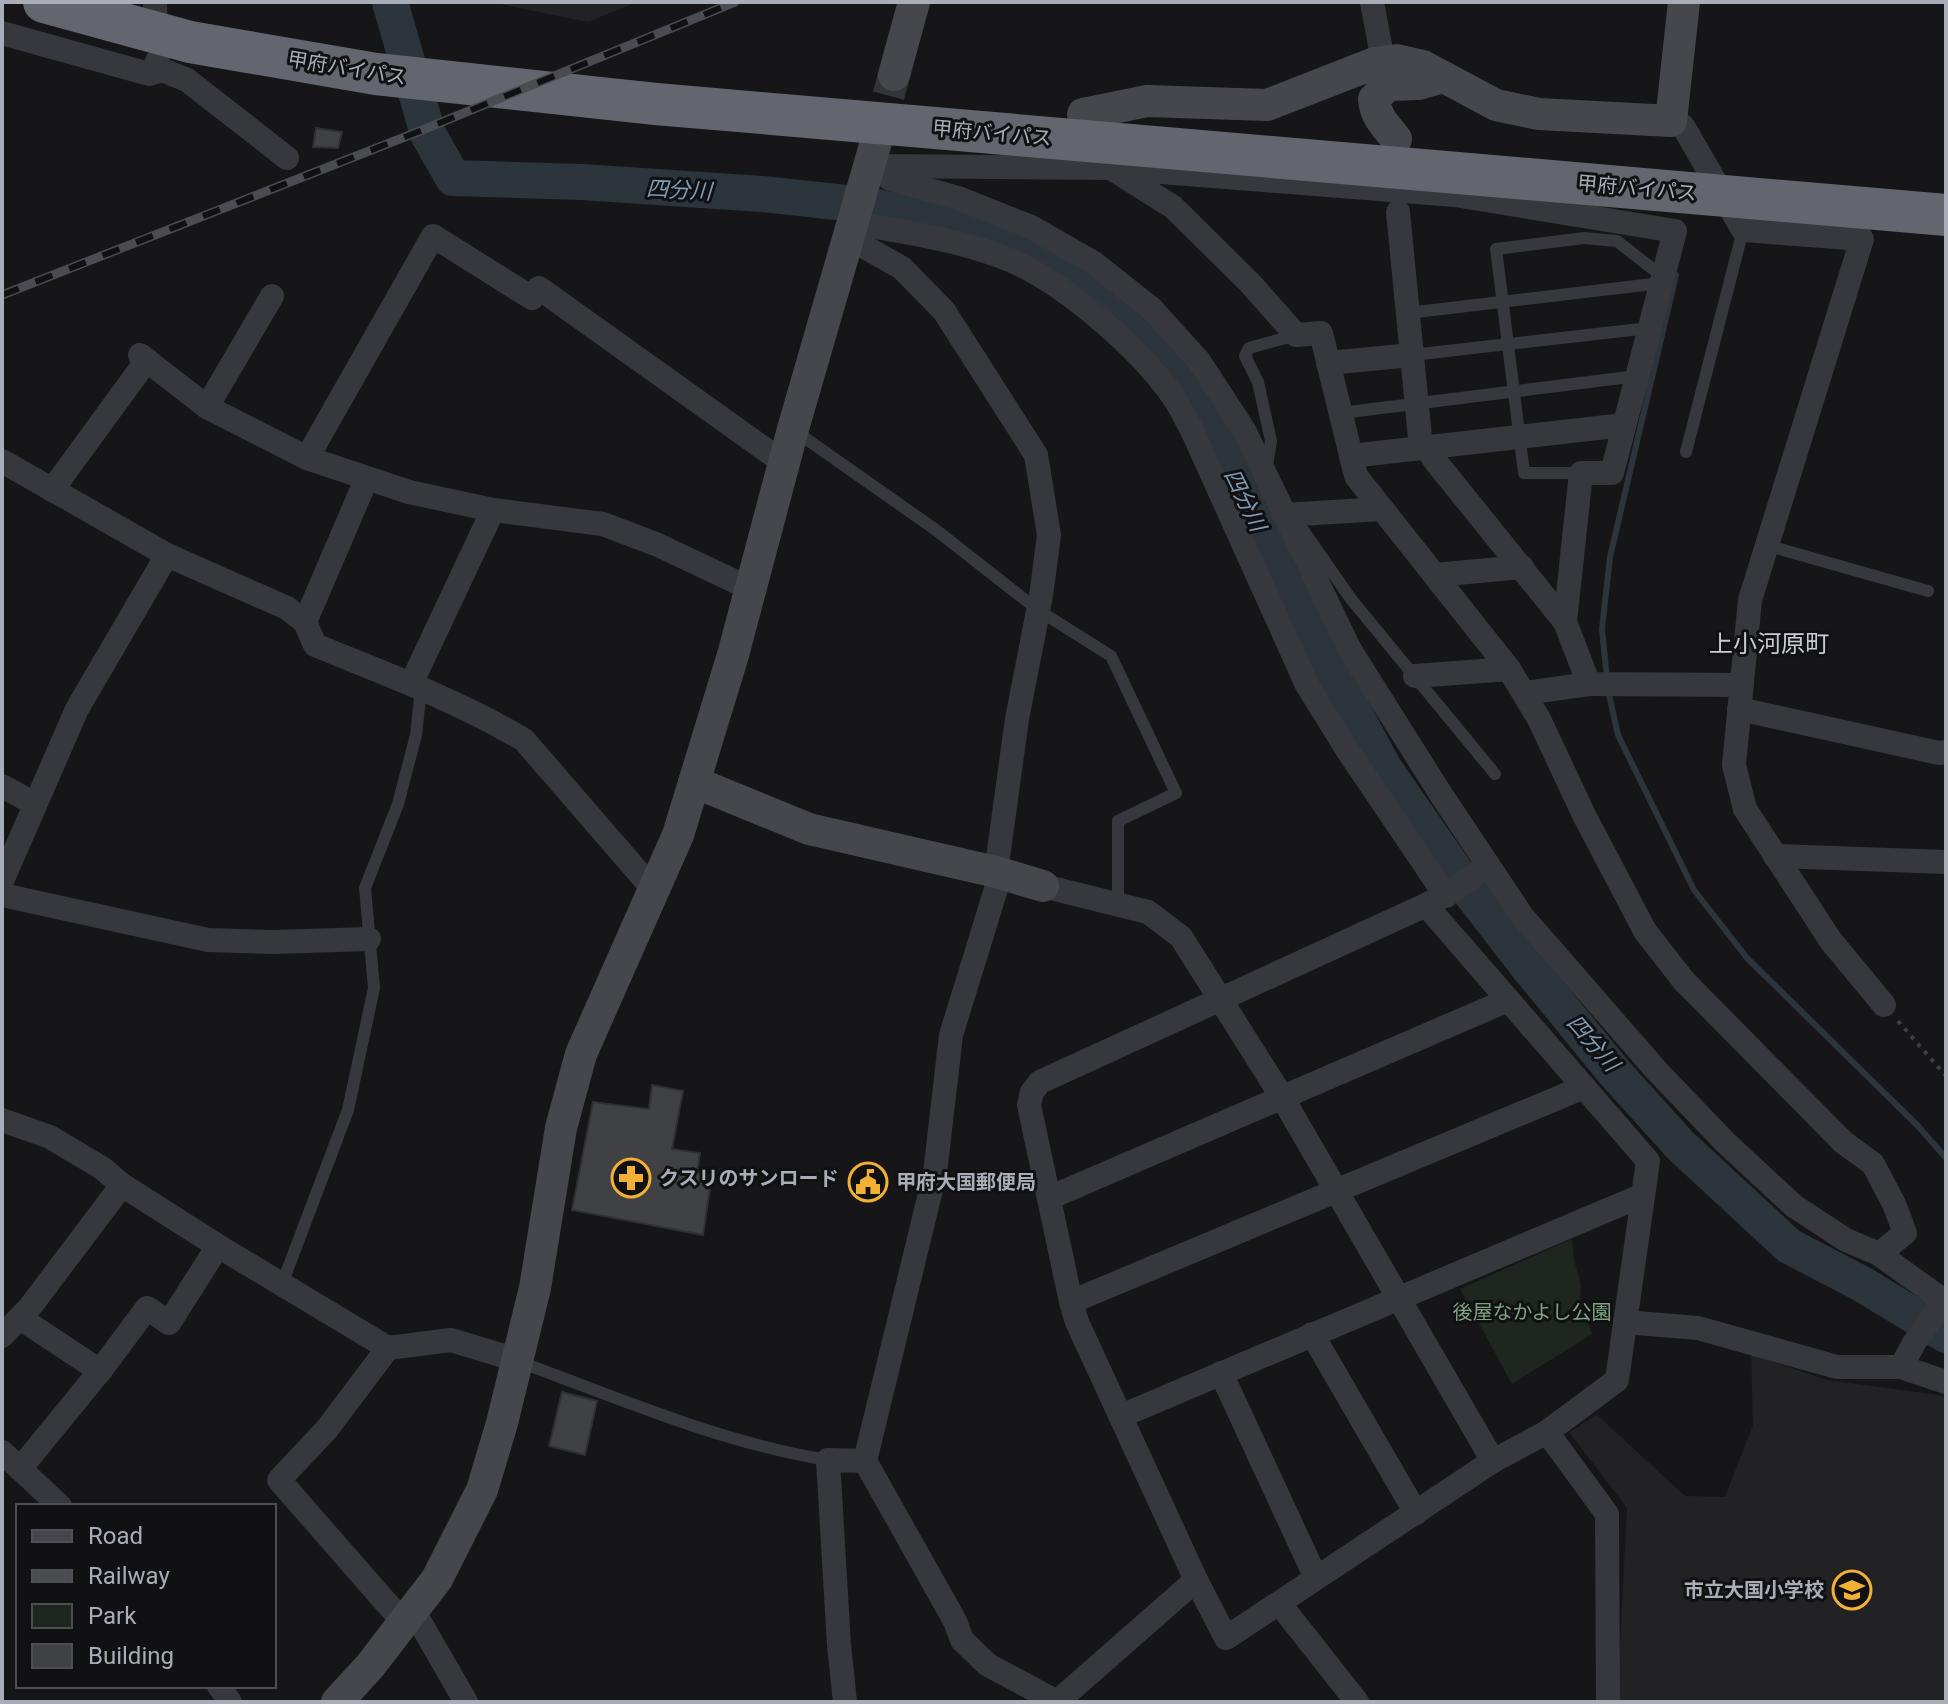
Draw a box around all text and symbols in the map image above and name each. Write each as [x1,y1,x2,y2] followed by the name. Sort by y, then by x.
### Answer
[286,47,408,89] street label: 甲府バイパス
[931,116,1053,150] street label: 甲府バイパス
[1576,171,1698,205] street label: 甲府バイパス
[645,176,715,204] water label: 四分川
[1219,465,1272,537] water label: 四分川
[1709,630,1829,658] district label: 上小河原町
[1562,1010,1625,1078] water label: 四分川
[610,1157,652,1199] pharmacy icon: クスリのサンロード
[847,1161,889,1203] public building icon: 甲府大国郵便局
[659,1166,838,1190] place label: クスリのサンロード
[896,1170,1036,1194] place label: 甲府大国郵便局
[1453,1300,1612,1324] park label: 後屋なかよし公園
[16,1504,276,1688] legend
[88,1522,143,1550] text: Road
[88,1562,170,1590] text: Railway
[1831,1569,1873,1611] school or university icon: 市立大国小学校
[1684,1578,1824,1602] place label: 市立大国小学校
[88,1602,137,1630] text: Park
[88,1642,174,1670] text: Building

